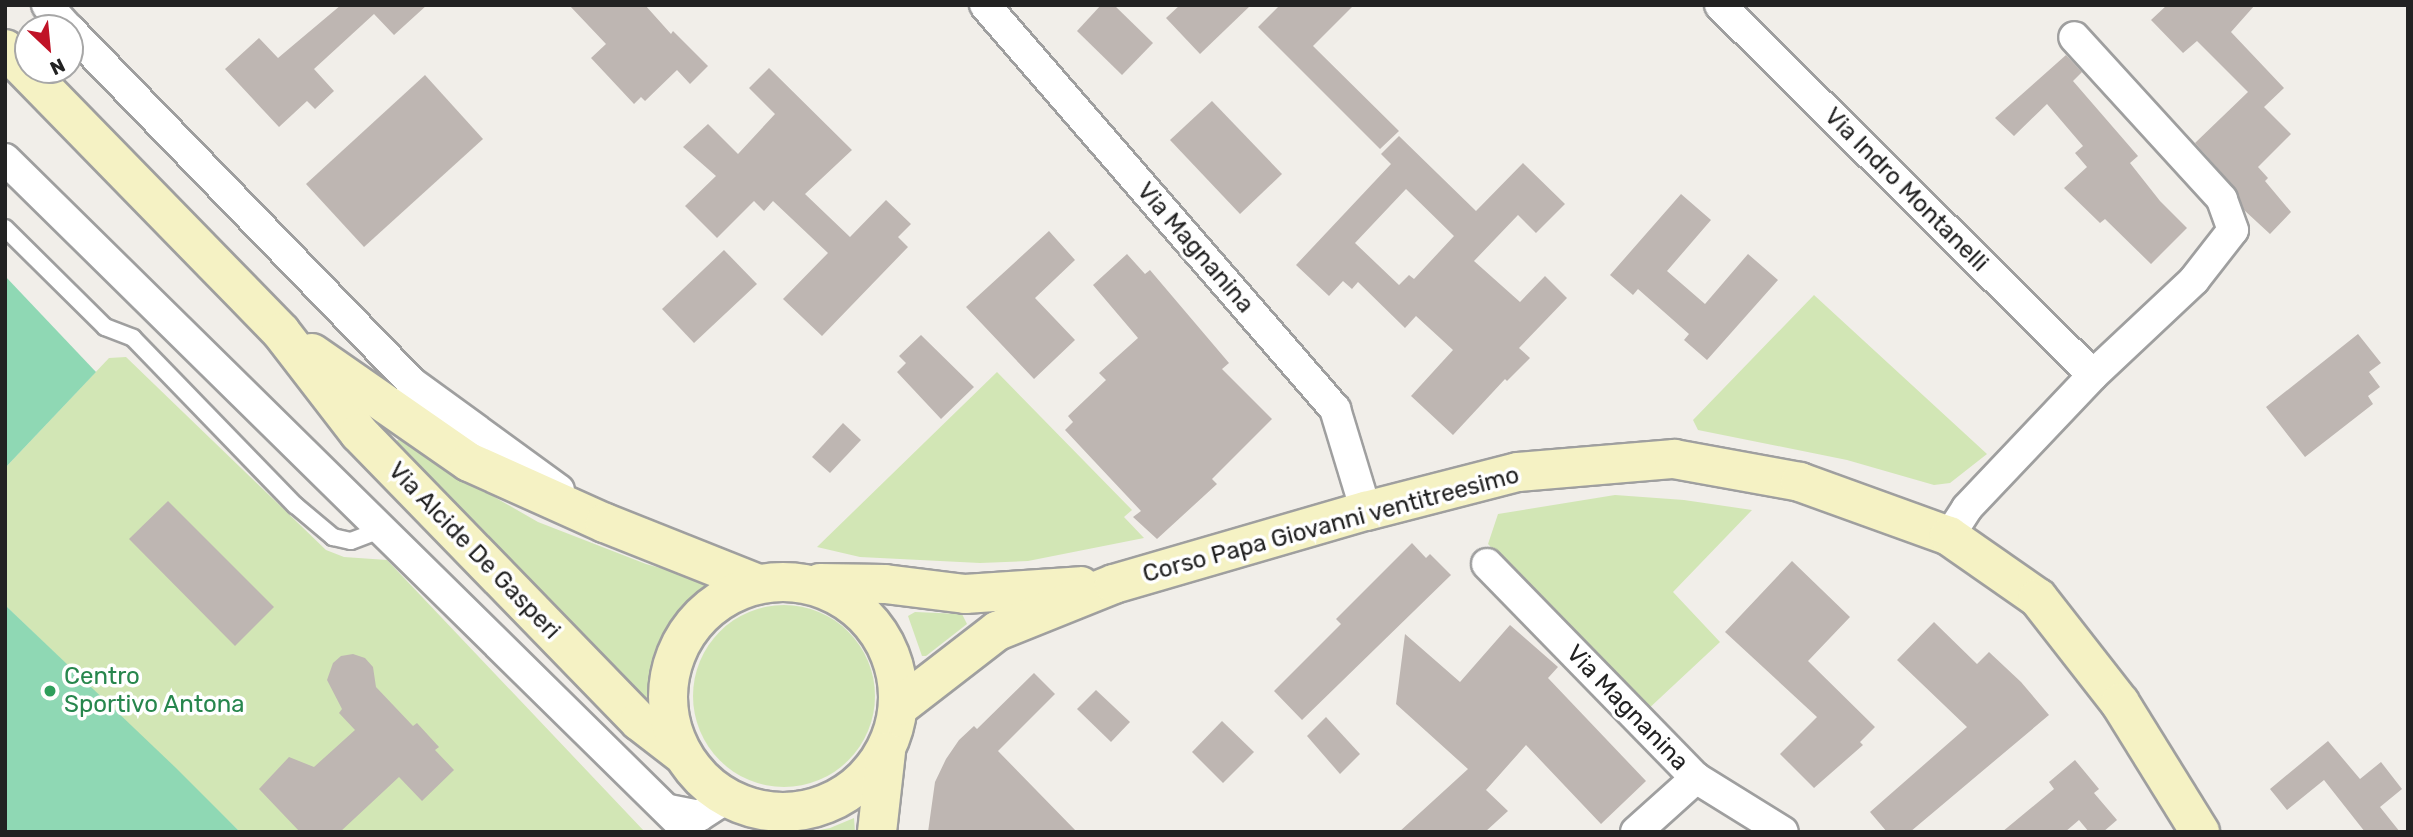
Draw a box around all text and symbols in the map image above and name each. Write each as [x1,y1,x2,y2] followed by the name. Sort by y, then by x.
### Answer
[14,14,84,84] north arrow
[46,53,69,80] text: N
[1818,102,1994,278] street label: Via Indro Montanelli
[1131,177,1259,319] street label: Via Magnanina
[382,456,566,646] street label: Via Alcide De Gasperi
[1139,461,1523,589] street label: Corso Papa Giovanni ventitreesimo
[1560,639,1694,777] street label: Via Magnanina
[64,663,245,719] place label: Centro Sportivo Antona
[42,683,58,699] marker: Centro Sportivo Antona

